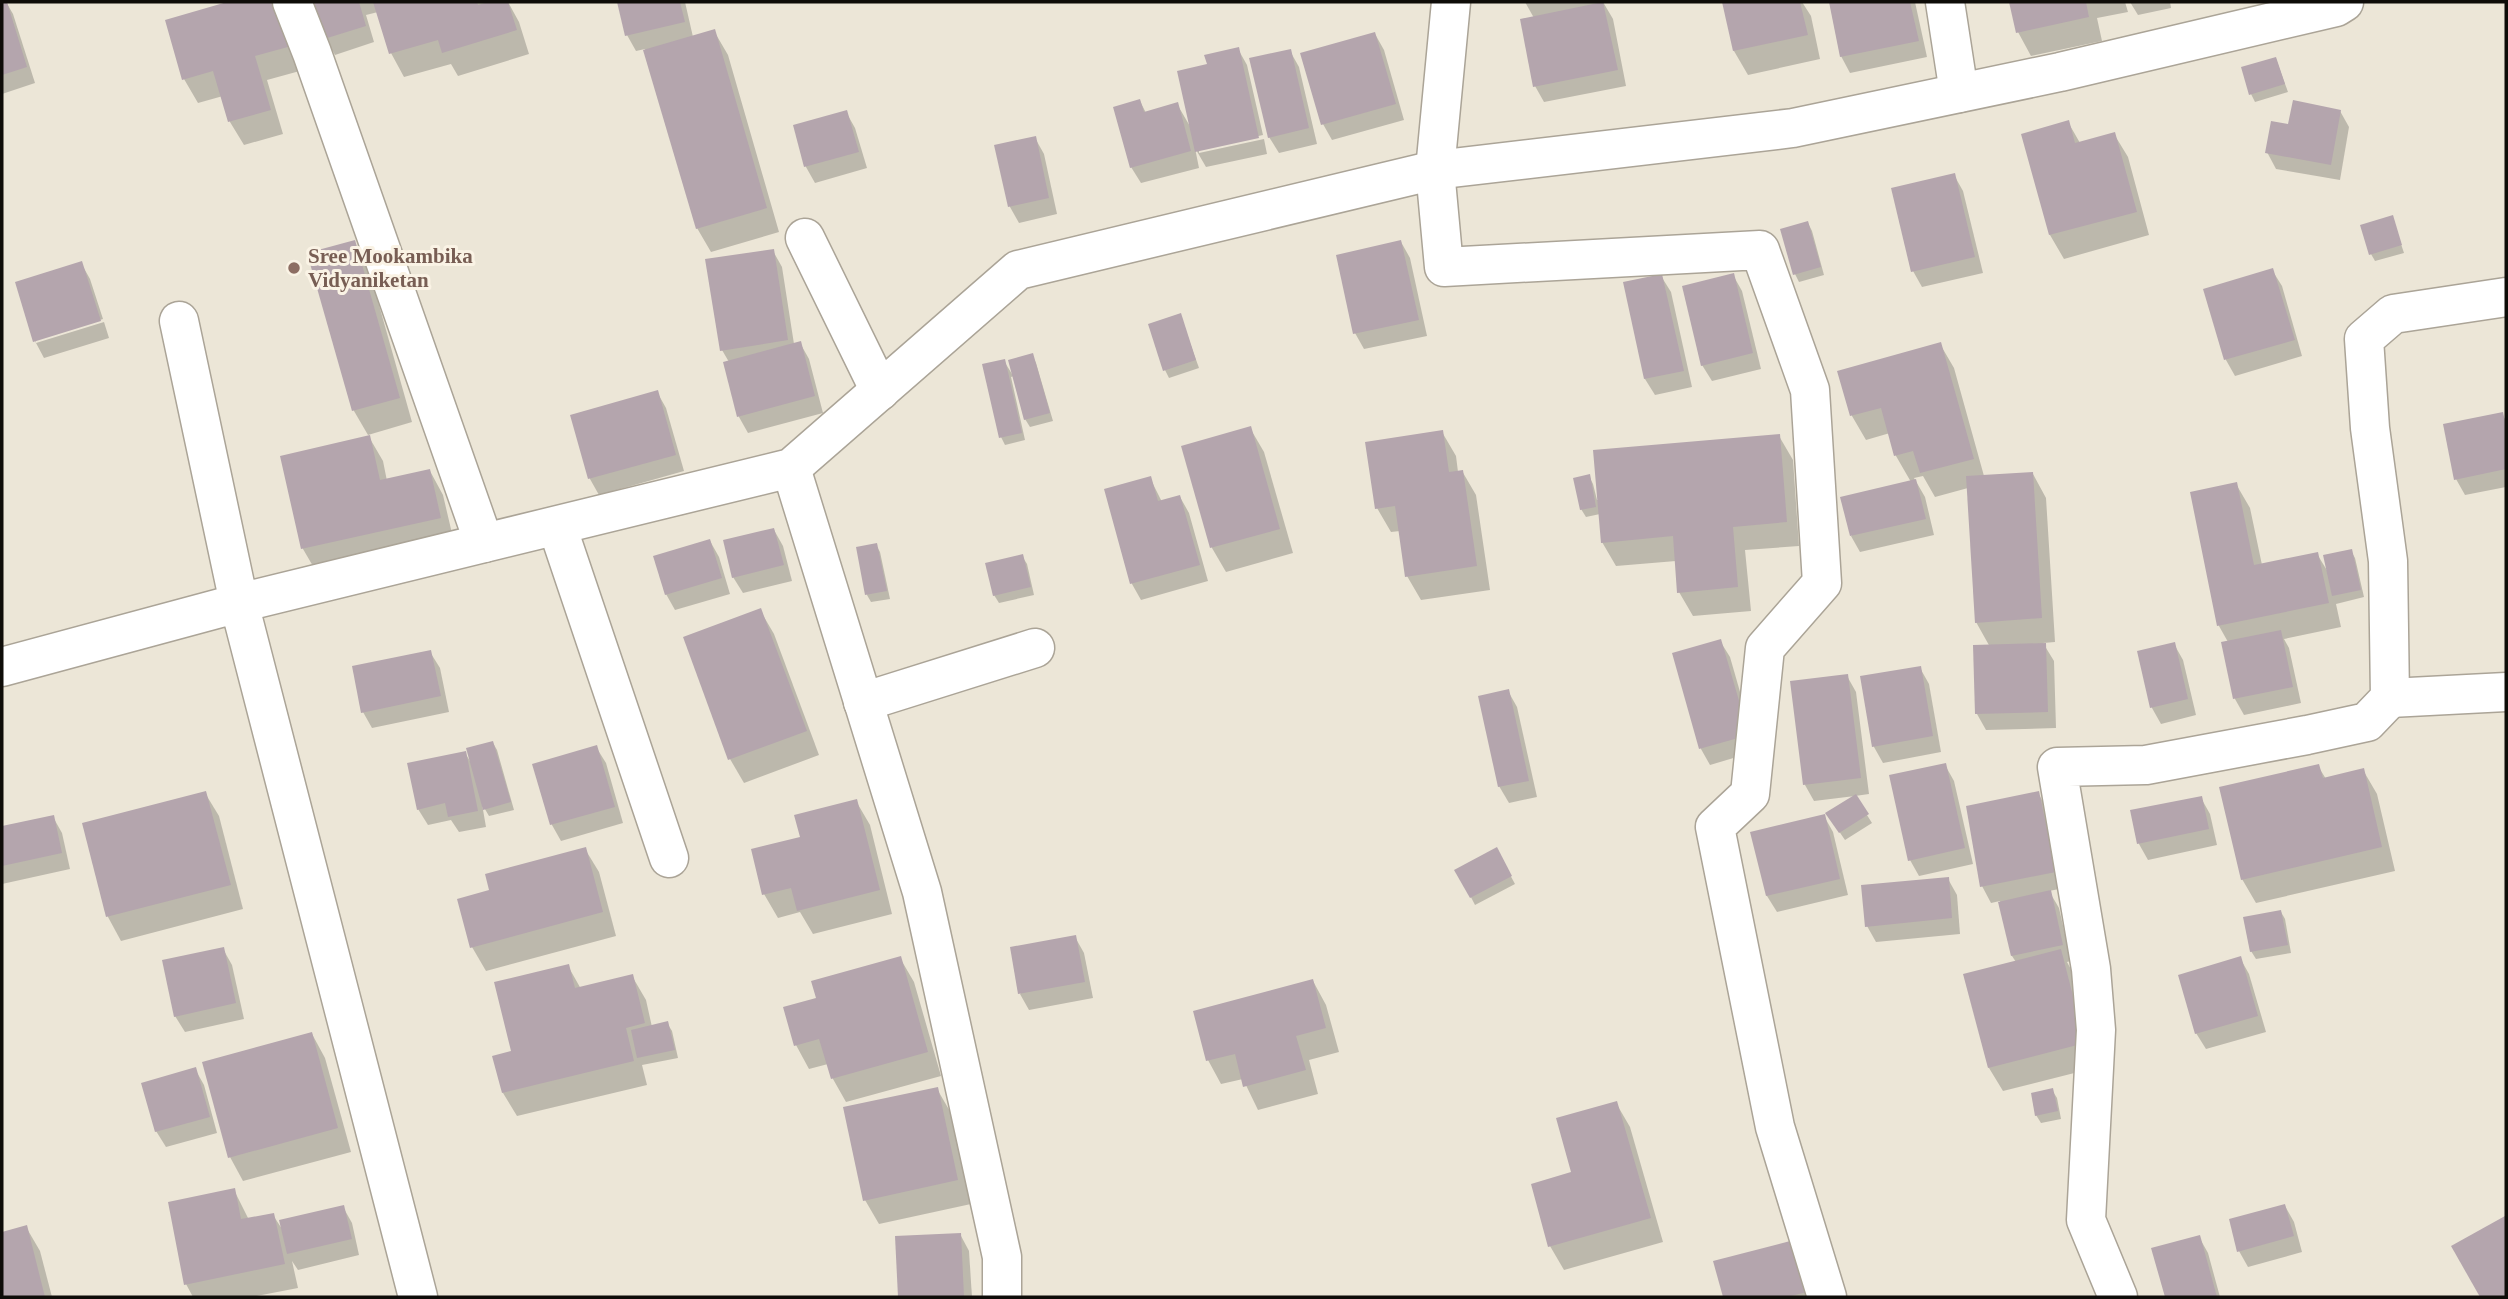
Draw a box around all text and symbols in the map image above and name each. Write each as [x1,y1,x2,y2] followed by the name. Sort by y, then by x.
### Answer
[308,244,473,292] place label: Sree Mookambika Vidyaniketan
[286,260,302,276] marker: Sree Mookambika Vidyaniketan

